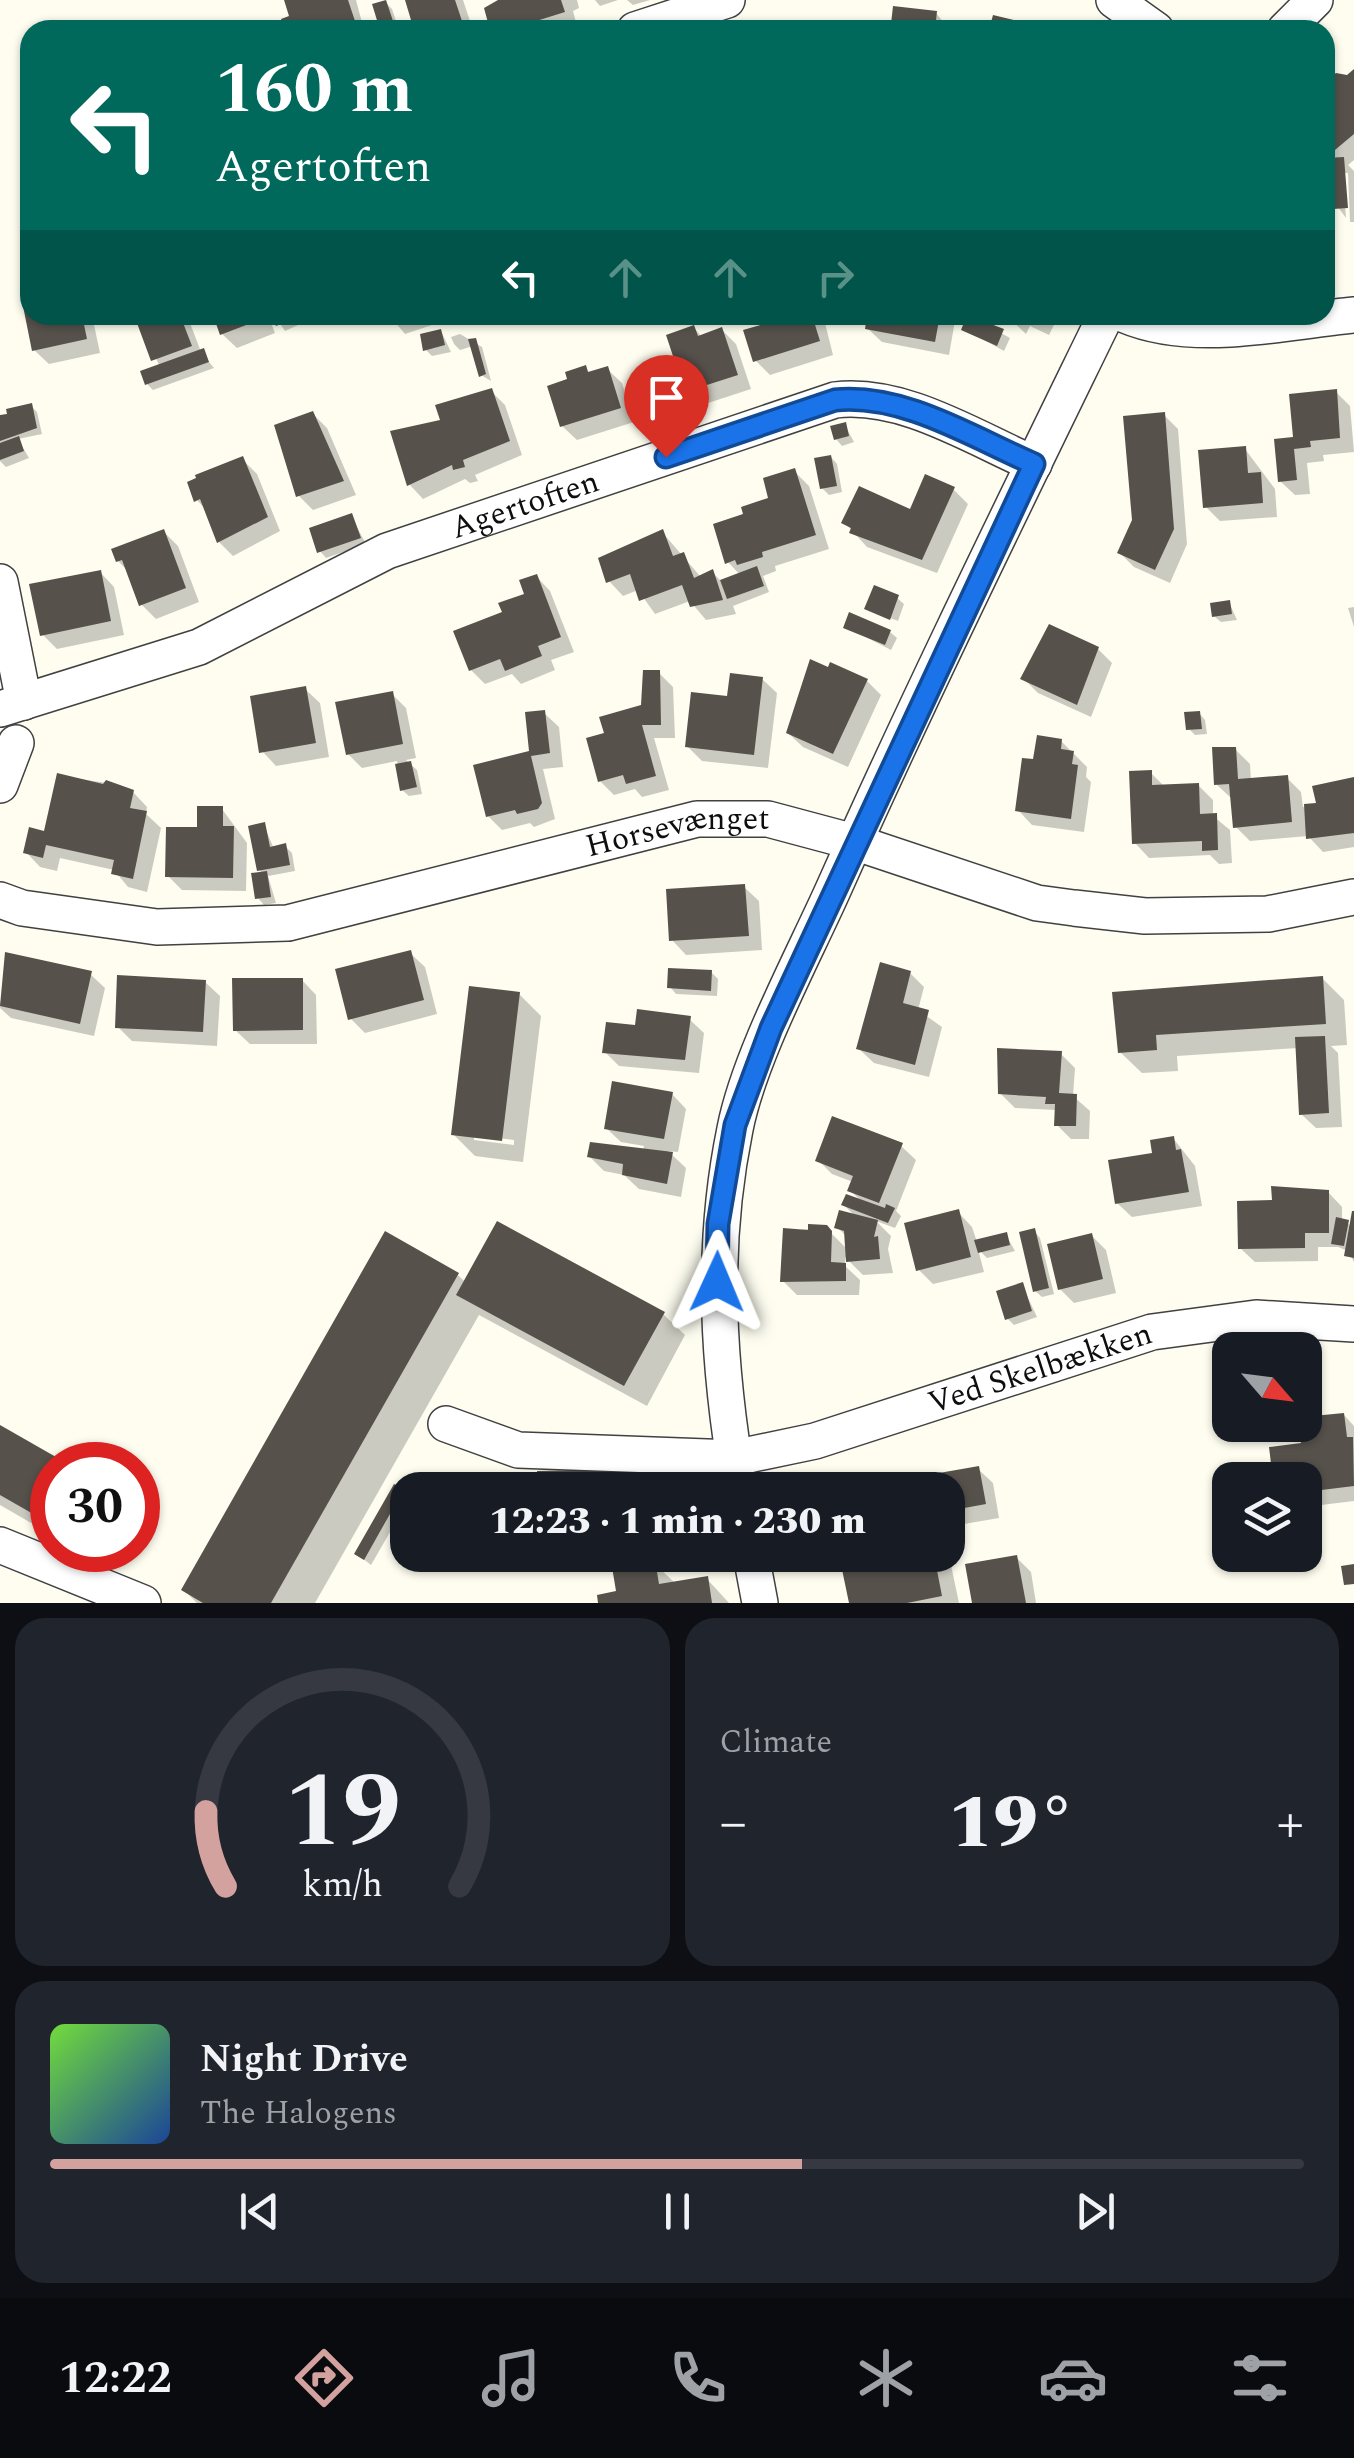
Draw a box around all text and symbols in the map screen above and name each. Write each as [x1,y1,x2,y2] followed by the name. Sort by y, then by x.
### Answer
[215,37,413,143] text: 160 m
[50,60,180,190] icon: left
[215,133,431,202] text: Agertoften
[493,250,548,305] icon: left
[598,250,653,305] icon: ahead
[703,250,758,305] icon: ahead
[808,250,863,305] icon: right
[624,355,709,458] pin
[639,370,694,425] icon: arrive
[444,457,606,552] street label: Agertoften
[580,793,770,871] street label: Horsevænget
[665,1230,769,1334] position arrow
[922,1309,1159,1427] street label: Ved Skelbækken
[1212,1332,1322,1442] north arrow
[1212,1332,1322,1572] map controls
[30,1442,160,1572] speed limit sign: 30
[1212,1462,1322,1572] button: layers
[489,1493,866,1551] text: 12:23 · 1 min · 230 m
[720,1718,832,1767] text: Climate
[284,1734,401,1892] text: 19
[948,1767,1076,1881] text: 19°
[720,1782,747,1865] text: −
[1276,1782,1304,1865] text: +
[302,1858,382,1913] text: km/h
[200,2031,408,2089] text: Night Drive
[200,2089,397,2138] text: The Halogens
[232,2184,287,2239] icon: previous
[650,2184,705,2239] icon: pause
[1068,2184,1123,2239] icon: next
[289,2343,359,2413] icon: directions
[476,2343,546,2413] icon: music
[663,2343,733,2413] icon: phone
[851,2343,921,2413] icon: climate
[1038,2343,1108,2413] icon: car
[1225,2343,1295,2413] icon: filters
[59,2344,172,2413] text: 12:22

